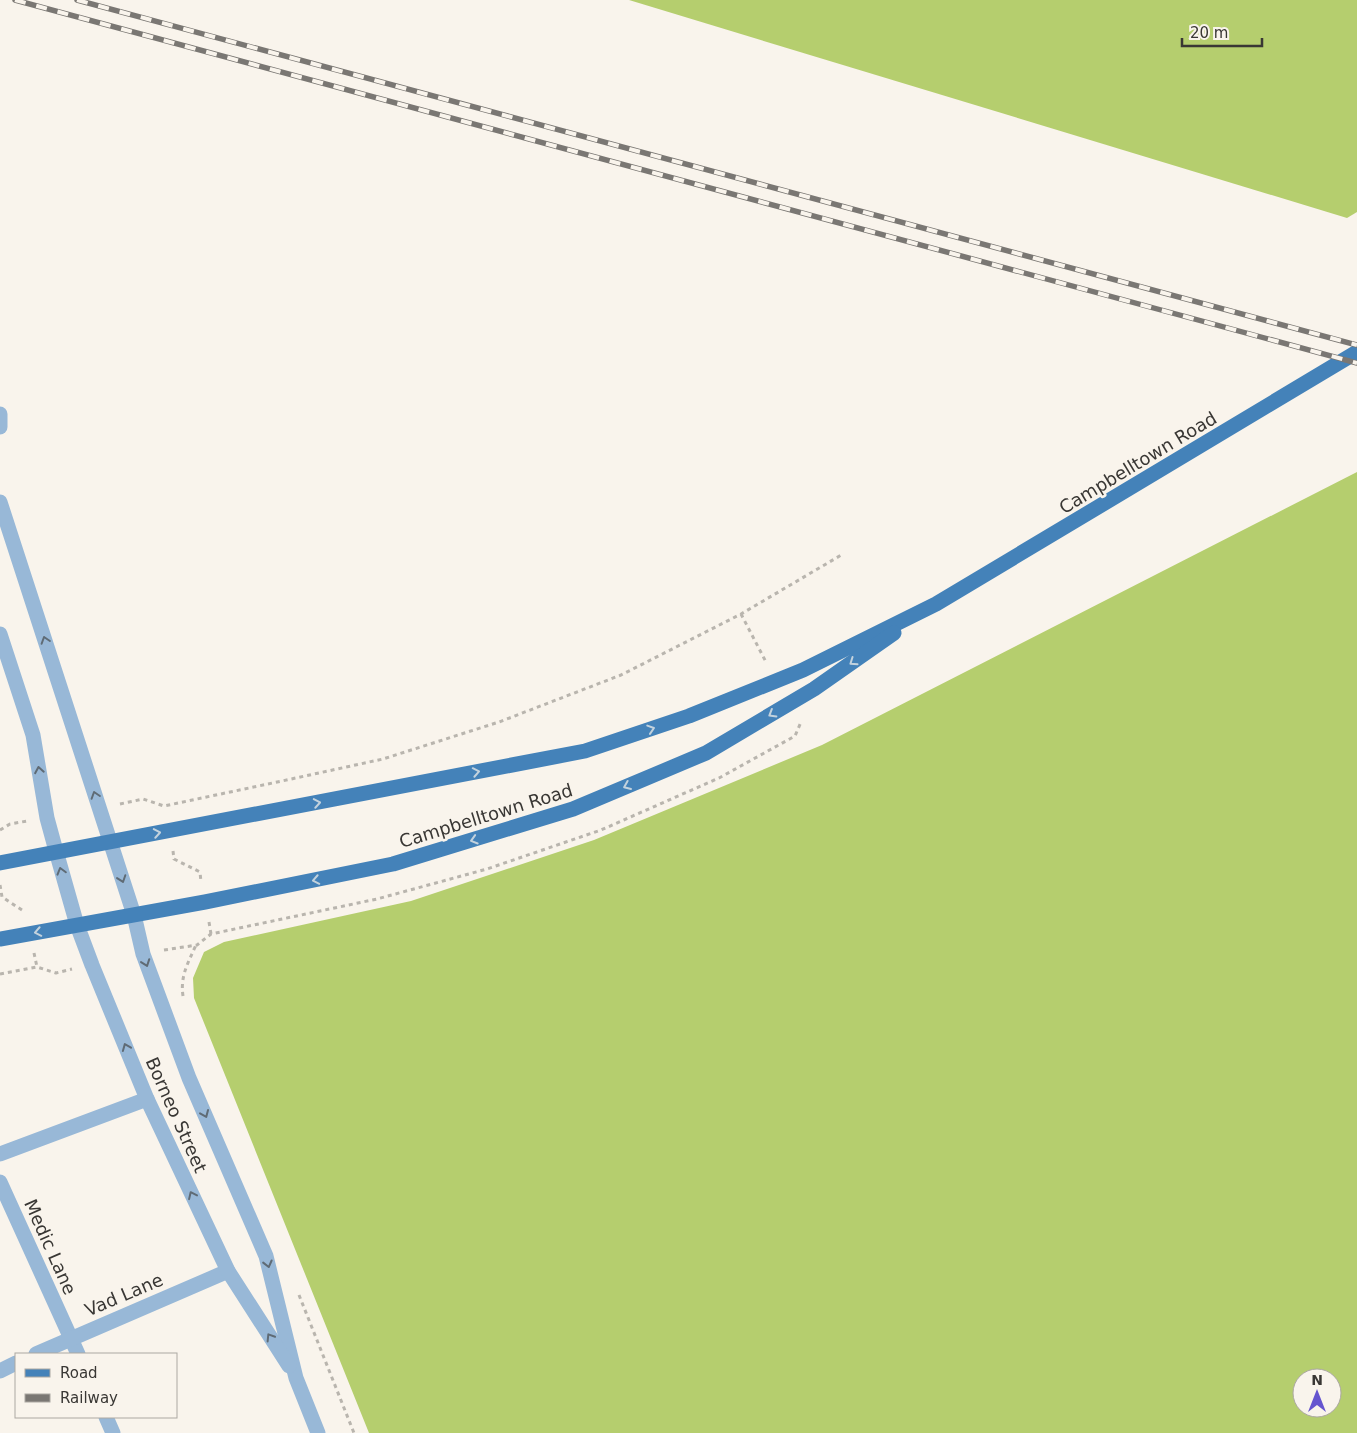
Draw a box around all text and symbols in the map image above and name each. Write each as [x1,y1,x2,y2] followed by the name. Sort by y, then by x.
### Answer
[1182,15,1262,47] scale bar
[1190,24,1228,42] text: 20 m
[1055,407,1220,518] street label: Campbelltown Road
[41,637,51,645] one-way arrow
[849,656,859,665] one-way arrow
[768,707,777,717] one-way arrow
[646,725,655,735] one-way arrow
[34,765,44,774] one-way arrow
[472,767,481,778] one-way arrow
[397,779,575,852] street label: Campbelltown Road
[623,780,632,791] one-way arrow
[91,791,101,800] one-way arrow
[312,798,321,808] one-way arrow
[153,829,162,839] one-way arrow
[470,834,478,844] one-way arrow
[57,868,67,876] one-way arrow
[116,874,126,882] one-way arrow
[312,874,321,884] one-way arrow
[34,926,43,937] one-way arrow
[140,958,150,966] one-way arrow
[121,1043,131,1051] one-way arrow
[142,1054,211,1176] street label: Borneo Street
[198,1109,209,1118] one-way arrow
[188,1191,198,1200] one-way arrow
[20,1196,81,1298] street label: Medic Lane
[262,1259,273,1268] one-way arrow
[82,1269,166,1320] street label: Vad Lane
[267,1333,276,1343] one-way arrow
[15,1353,178,1418] legend
[60,1364,98,1382] text: Road
[1292,1368,1342,1418] north arrow
[1311,1372,1323,1388] text: N
[60,1389,118,1407] text: Railway

